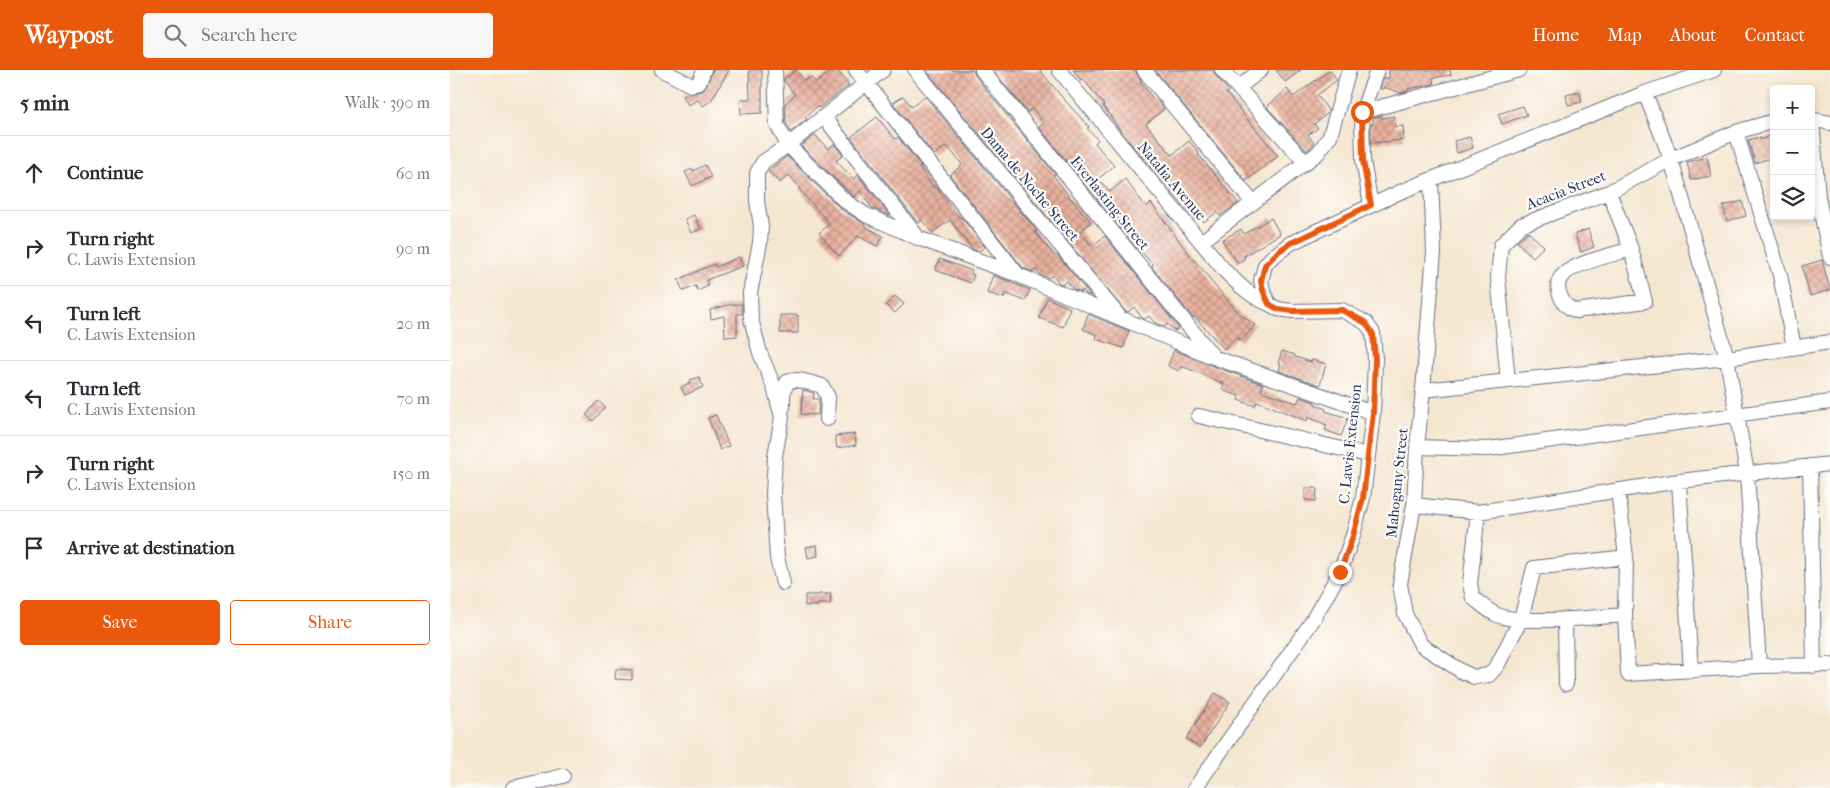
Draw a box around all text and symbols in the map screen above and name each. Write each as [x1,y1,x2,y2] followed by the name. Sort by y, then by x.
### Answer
[143,13,493,58] search box
[25,21,113,49] text: Waypost
[161,21,189,49] icon: search
[201,24,297,46] text: Search here
[1532,25,1579,46] text: Home
[1607,25,1642,46] text: Map
[1670,25,1716,46] text: About
[1744,25,1805,46] text: Contact
[1770,85,1815,220] map controls
[1770,85,1815,130] button: +
[20,91,69,115] text: 5 min
[345,93,430,112] text: Walk · 390 m
[1351,101,1374,124] route start
[977,123,1083,245] street label: Dama de Noche Street
[1770,130,1815,175] button: −
[1134,138,1211,225] street label: Natalia Avenue
[1067,152,1154,254] street label: Everlasting Street
[20,159,48,187] icon: ahead
[67,162,143,184] text: Continue
[396,164,430,183] text: 60 m
[1523,166,1609,214] street label: Acacia Street
[1770,175,1815,220] button: layers
[67,228,154,250] text: Turn right
[20,234,48,262] icon: right
[396,239,430,258] text: 90 m
[67,250,196,269] text: C. Lawis Extension
[67,303,141,325] text: Turn left
[20,309,48,337] icon: left
[396,314,430,333] text: 20 m
[67,325,196,344] text: C. Lawis Extension
[67,378,141,400] text: Turn left
[1335,383,1365,505] street label: C. Lawis Extension
[20,384,48,412] icon: left
[397,389,430,408] text: 70 m
[67,400,196,419] text: C. Lawis Extension
[1382,426,1412,539] street label: Mahogany Street
[67,453,154,475] text: Turn right
[20,459,48,487] icon: right
[392,464,430,483] text: 150 m
[67,475,196,494] text: C. Lawis Extension
[20,534,48,562] icon: arrive
[67,537,235,559] text: Arrive at destination
[1329,561,1352,584] route end
[20,600,220,645] button: Save
[230,600,430,645] button: Share

